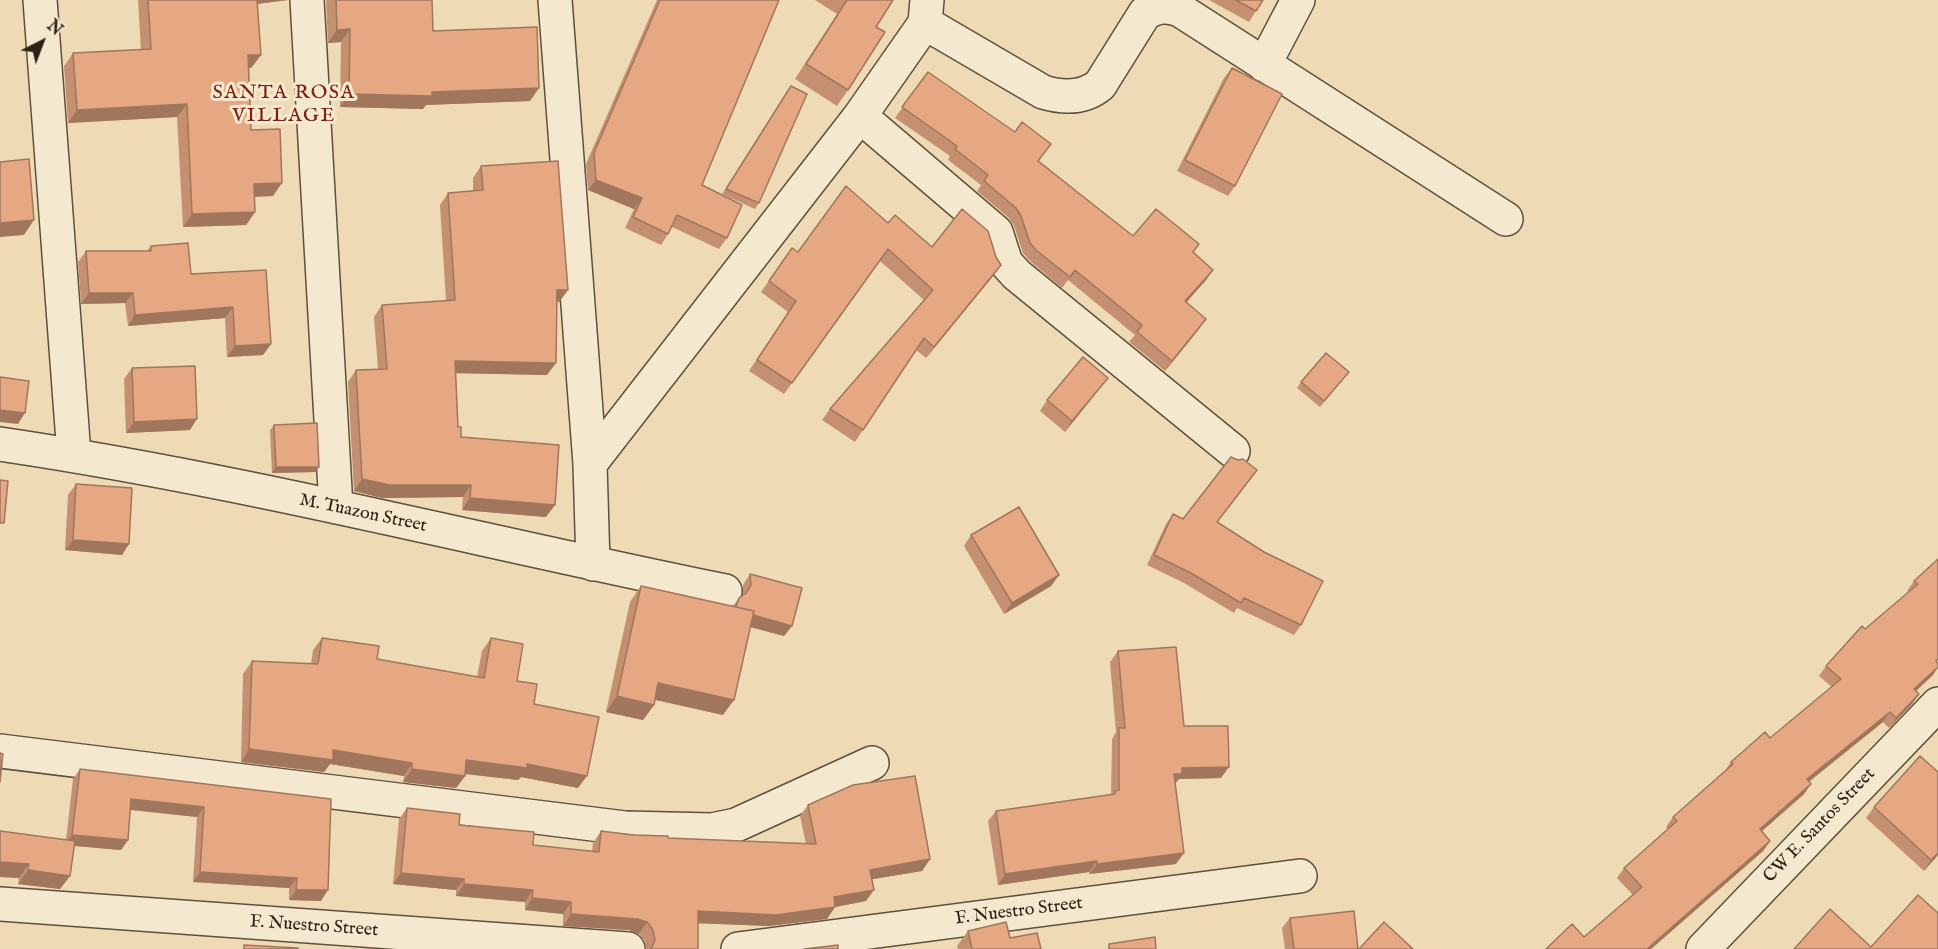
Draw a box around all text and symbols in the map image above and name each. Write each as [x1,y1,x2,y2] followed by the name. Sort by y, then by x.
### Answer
[12,12,72,72] north arrow
[42,17,66,41] text: N
[212,82,356,129] district label: SANTA ROSA VILLAGE
[297,490,429,538] street label: M. Tuazon Street
[1760,764,1880,888] street label: CW E. Santos Street
[954,893,1084,931] street label: F. Nuestro Street
[249,912,379,942] street label: F. Nuestro Street

